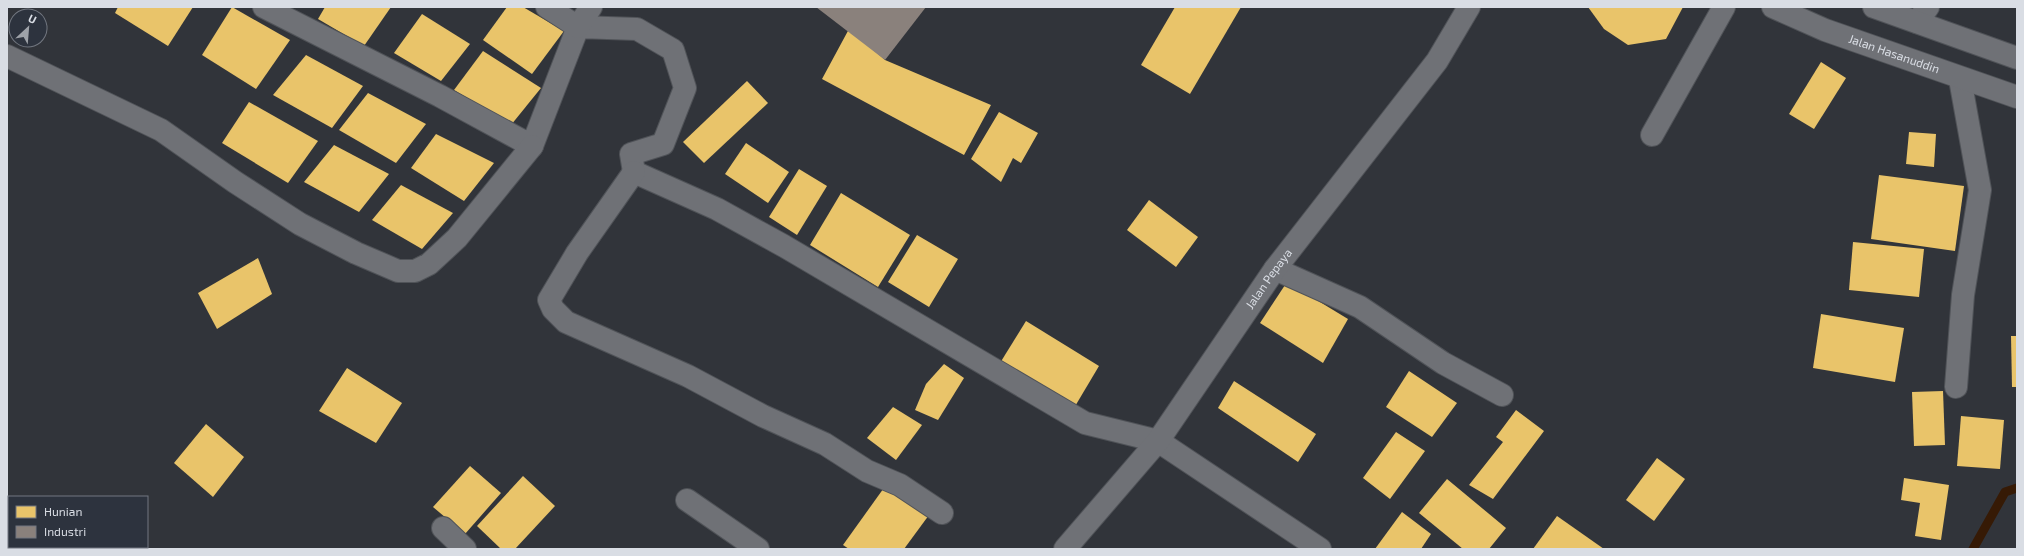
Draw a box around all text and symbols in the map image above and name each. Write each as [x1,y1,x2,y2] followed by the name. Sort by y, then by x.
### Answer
[8,8,48,48] north arrow
[26,11,39,26] text: U
[1847,31,1942,75] street label: Jalan Hasanuddin
[1242,245,1294,311] street label: Jalan Pepaya
[8,496,148,548] legend
[44,504,82,518] text: Hunian
[44,524,86,538] text: Industri

